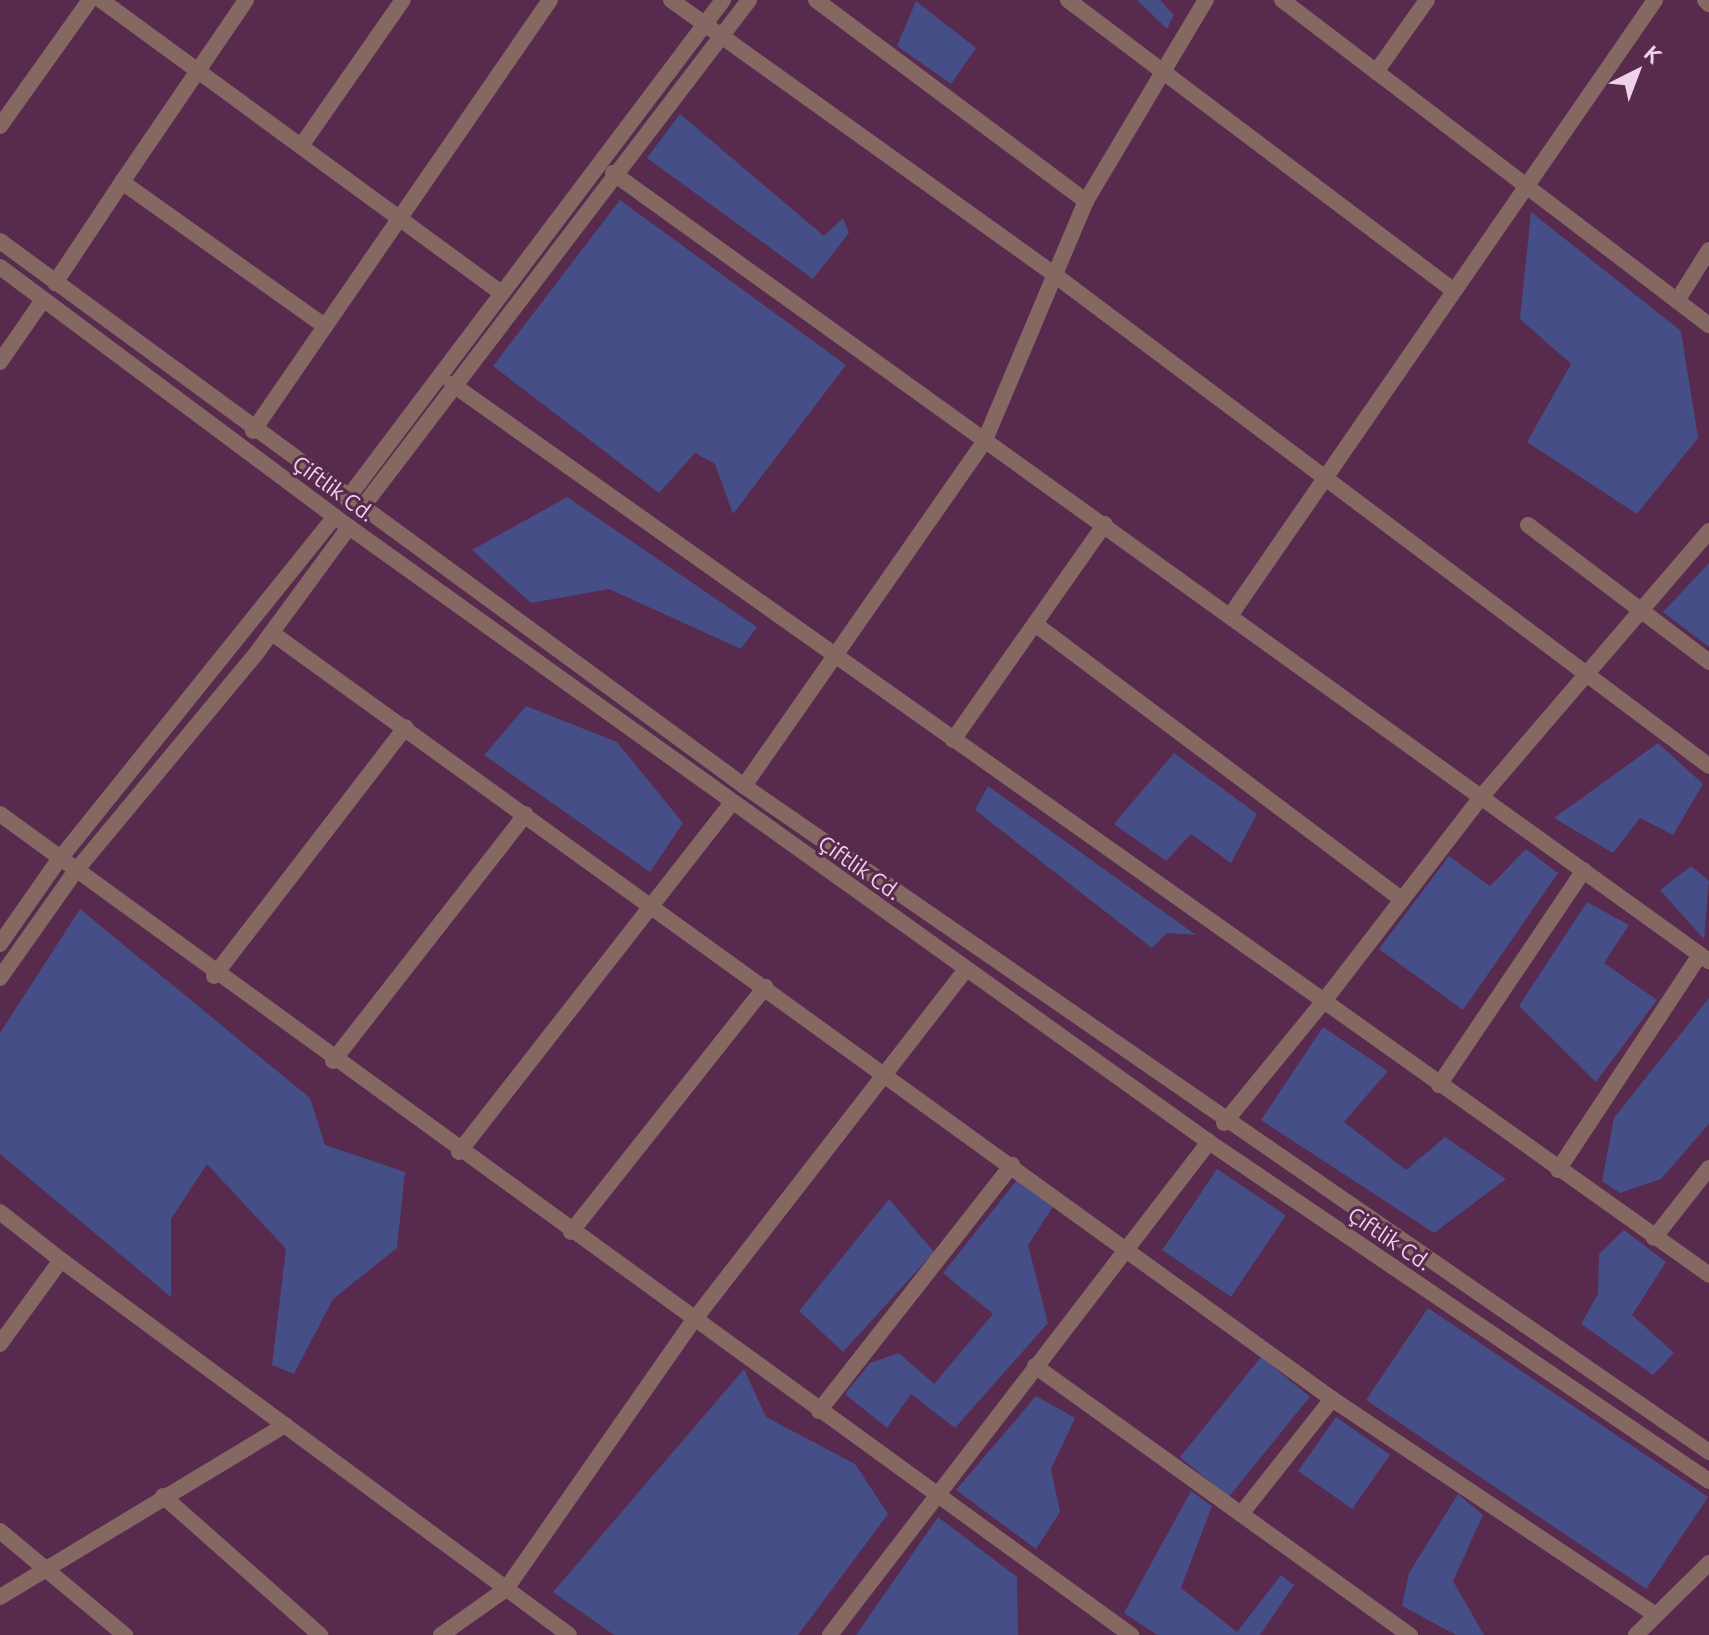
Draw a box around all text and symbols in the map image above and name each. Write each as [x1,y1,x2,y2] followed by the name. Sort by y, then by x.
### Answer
[1597,32,1677,112] north arrow
[1640,40,1667,68] text: K
[288,449,380,527] street label: Çiftlik Cd.
[814,829,906,905] street label: Çiftlik Cd.
[1343,1201,1437,1275] street label: Çiftlik Cd.

